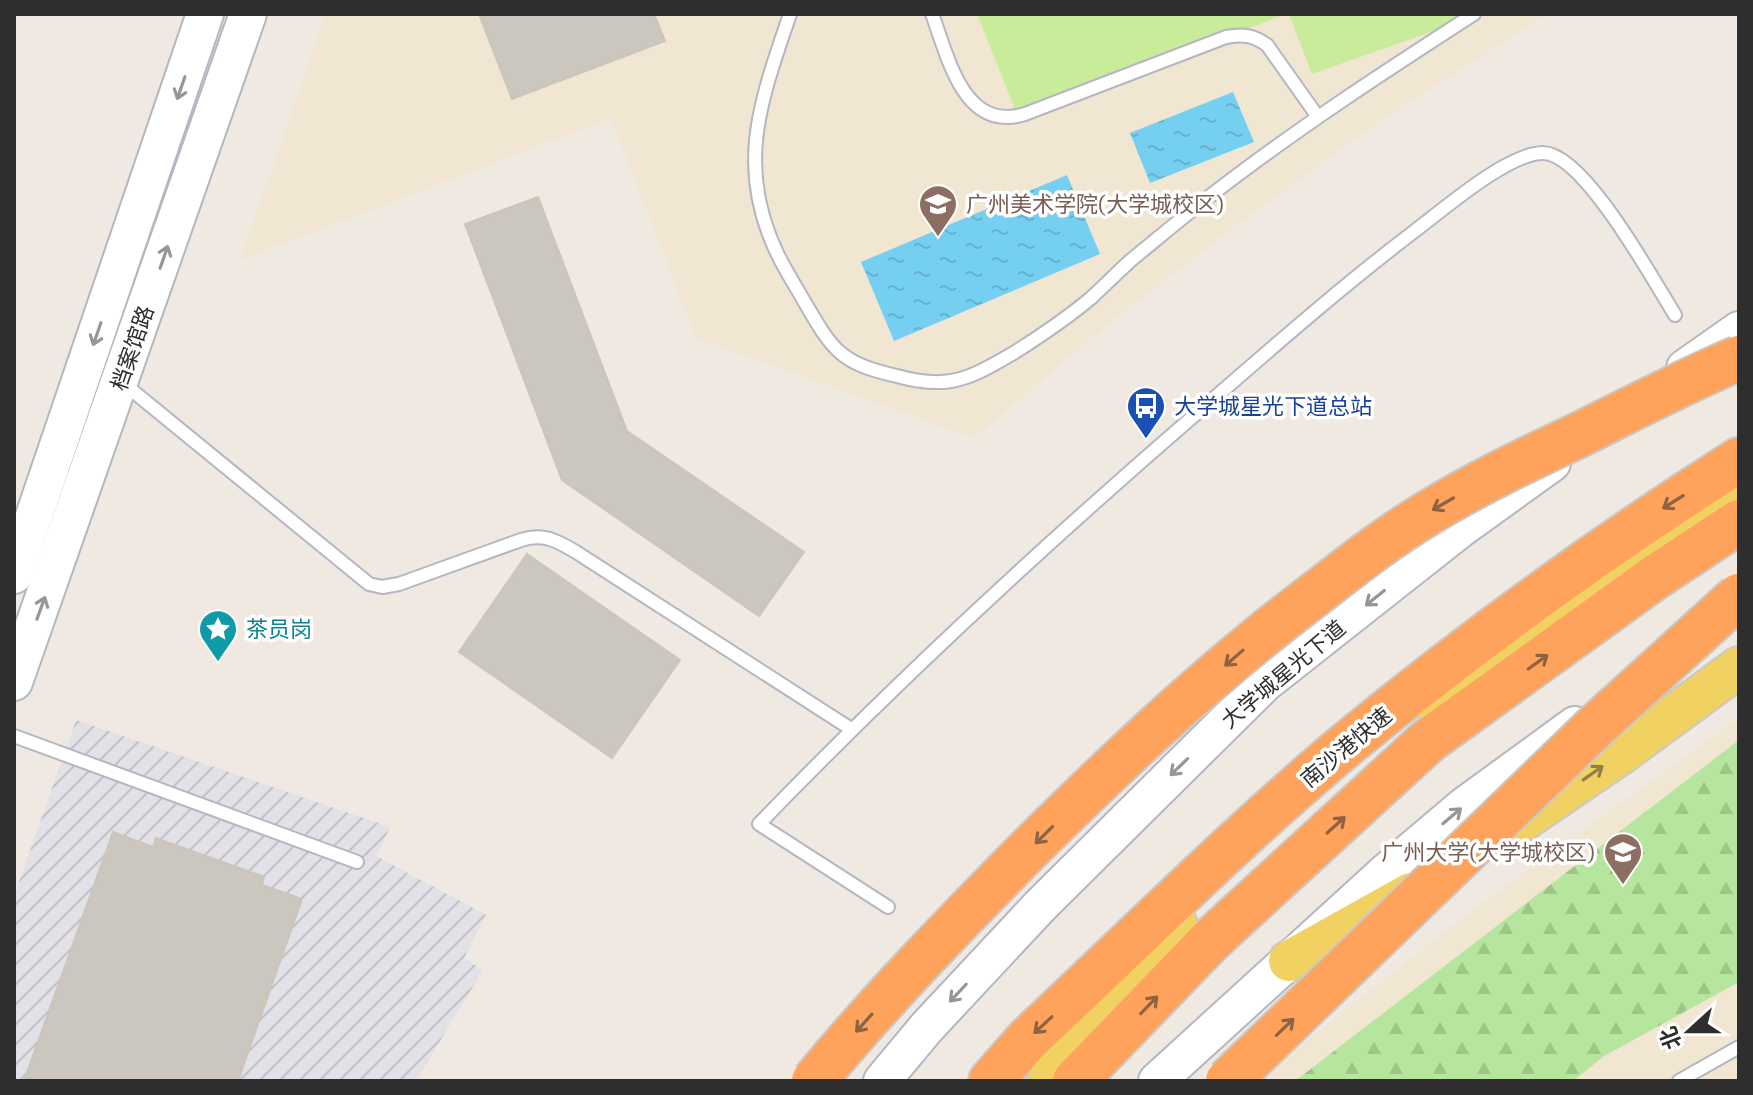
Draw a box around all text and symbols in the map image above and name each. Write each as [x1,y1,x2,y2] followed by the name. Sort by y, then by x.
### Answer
[172,75,187,100] one-way arrow
[917,183,959,238] school or university icon: 广州美术学院(大学城校区)
[966,190,1224,216] place label: 广州美术学院(大学城校区)
[158,245,172,270] one-way arrow
[104,302,158,394] street label: 档案馆路
[88,321,103,346] one-way arrow
[1125,385,1167,440] bus stop icon: 大学城星光下道总站
[1174,392,1372,418] place label: 大学城星光下道总站
[1662,495,1685,511] one-way arrow
[1432,497,1456,512] one-way arrow
[1365,589,1386,607] one-way arrow
[34,596,49,621] one-way arrow
[197,608,239,663] place icon: 茶员岗
[1215,614,1350,733] street label: 大学城星光下道
[246,615,312,641] place label: 茶员岗
[1225,649,1245,667] one-way arrow
[1527,653,1548,670] one-way arrow
[1295,701,1396,792] street label: 南沙港快速
[1169,758,1189,777] one-way arrow
[1582,765,1604,781] one-way arrow
[1441,807,1462,825] one-way arrow
[1326,815,1346,834] one-way arrow
[1035,825,1054,844] one-way arrow
[1602,831,1644,886] school or university icon: 广州大学(大学城校区)
[1381,838,1595,864] place label: 广州大学(大学城校区)
[949,983,968,1003] one-way arrow
[1649,991,1729,1071] north arrow
[1139,995,1158,1015] one-way arrow
[855,1013,873,1033] one-way arrow
[1033,1015,1053,1034] one-way arrow
[1275,1018,1295,1037] one-way arrow
[1653,1024,1685,1053] text: 北

